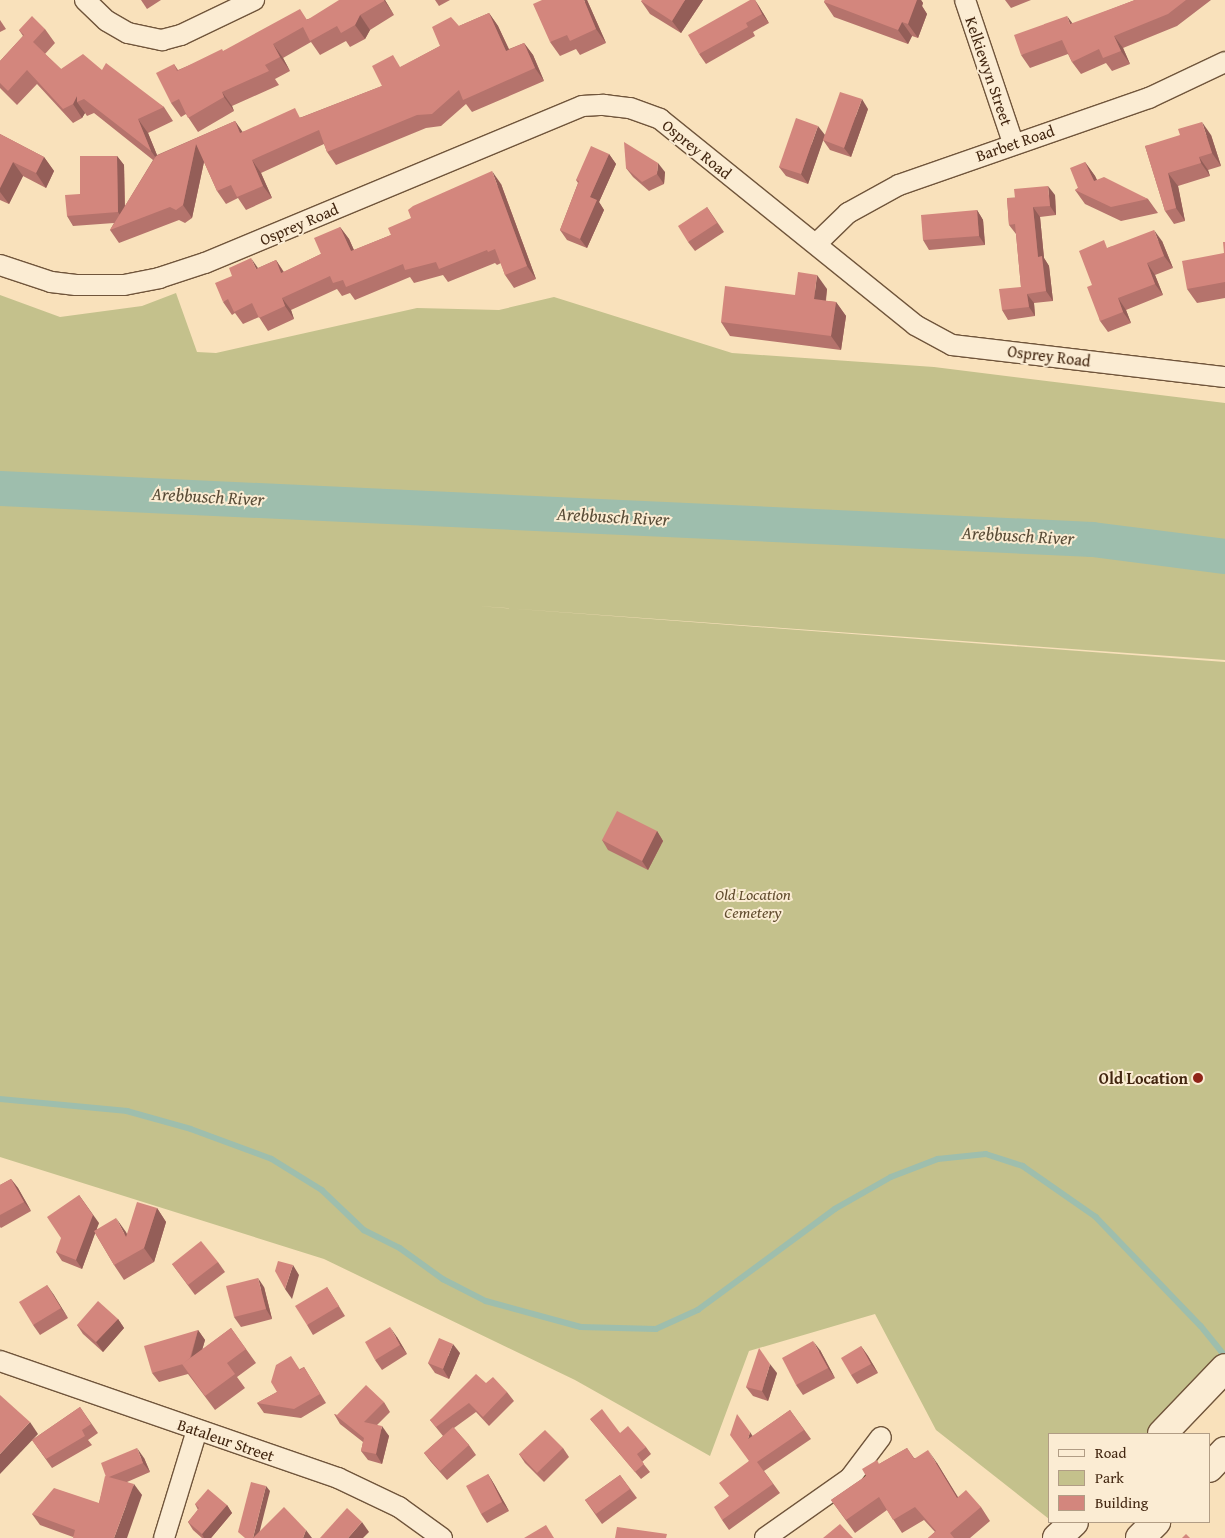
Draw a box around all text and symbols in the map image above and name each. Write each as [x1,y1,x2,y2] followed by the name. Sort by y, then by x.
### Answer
[961,14,1017,128] street label: Kelkiewyn Street
[659,115,735,183] street label: Osprey Road
[973,121,1057,165] street label: Barbet Road
[257,199,341,249] street label: Osprey Road
[1006,341,1092,371] street label: Osprey Road
[151,483,265,511] water label: Arebbusch River
[556,503,670,531] water label: Arebbusch River
[961,522,1075,550] water label: Arebbusch River
[715,884,791,922] park label: Old Location Cemetery
[1099,1068,1188,1088] place label: Old Location
[1192,1072,1204,1084] marker: Old Location
[175,1414,277,1466] street label: Bataleur Street
[1048,1433,1210,1523] legend
[1095,1442,1126,1463] text: Road
[1095,1467,1124,1488] text: Park
[1095,1492,1148,1513] text: Building

